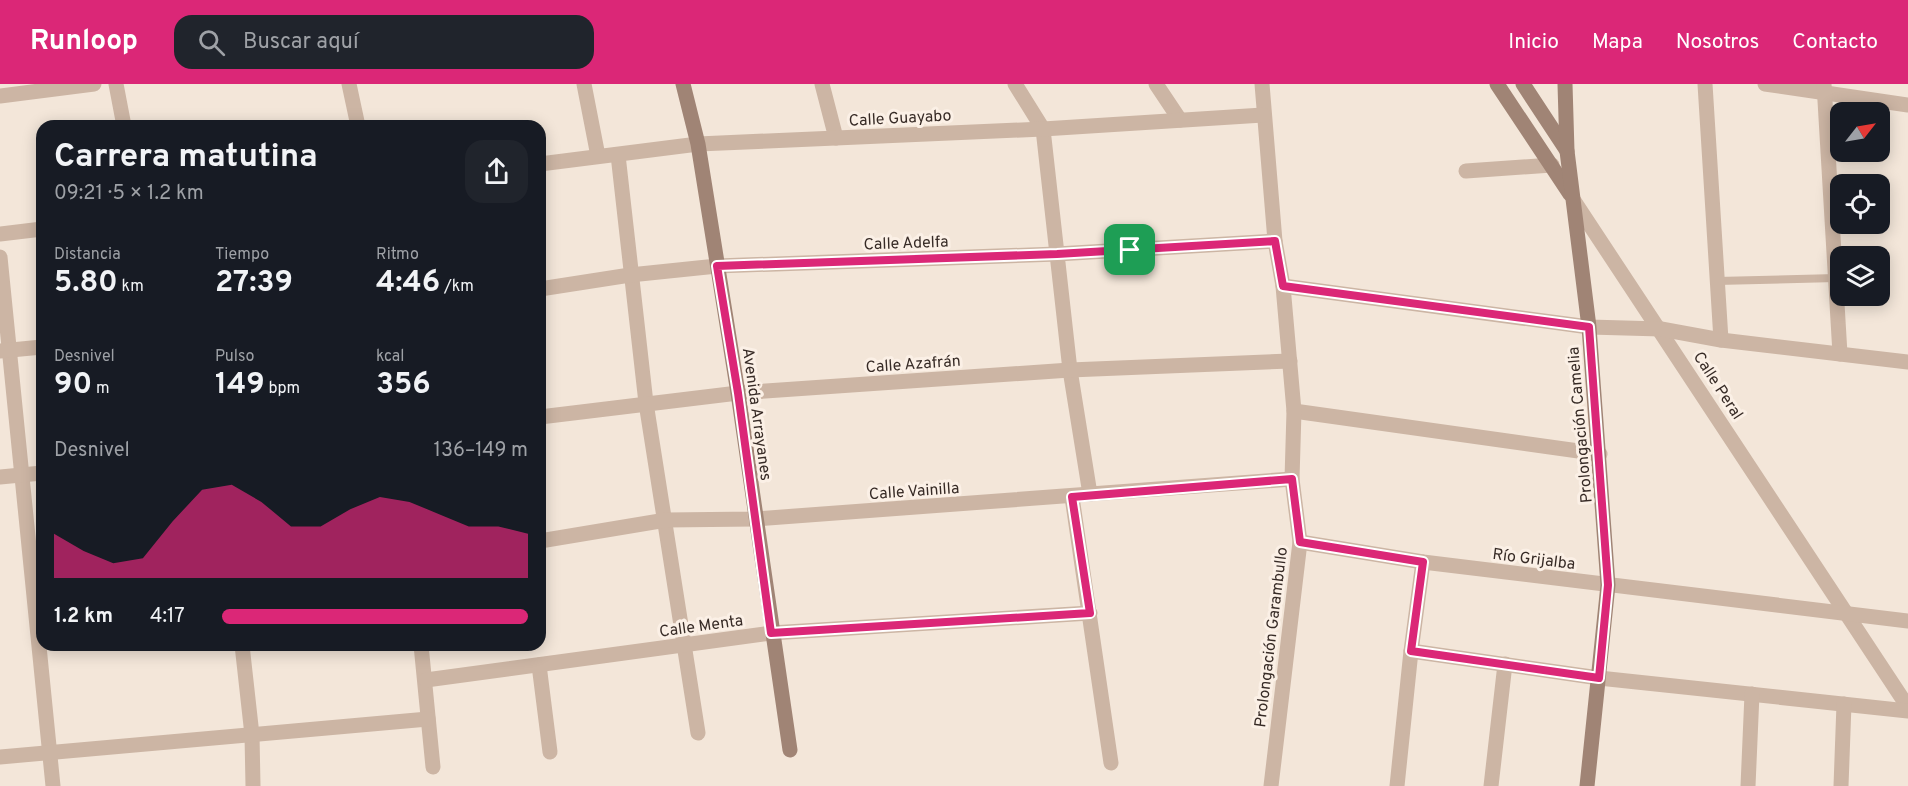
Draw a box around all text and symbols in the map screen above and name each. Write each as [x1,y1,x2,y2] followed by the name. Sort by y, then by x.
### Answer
[174,15,594,69] search box
[30,24,138,60] text: Runloop
[195,26,228,59] icon: search
[243,29,359,56] text: Buscar aquí
[1508,29,1559,56] text: Inicio
[1592,29,1643,56] text: Mapa
[1676,29,1759,56] text: Nosotros
[1792,29,1878,56] text: Contacto
[1830,102,1890,162] north arrow
[1830,102,1890,306] map controls
[848,106,952,132] street label: Calle Guayabo
[54,137,318,179] text: Carrera matutina
[465,140,528,203] button: share
[1830,174,1890,234] button: locate
[54,181,204,207] text: 09:21 · 5 × 1.2 km
[1104,224,1155,275] pin
[863,233,949,255] street label: Calle Adelfa
[1113,233,1146,266] icon: arrive
[54,245,121,265] text: Distancia
[215,245,269,265] text: Tiempo
[376,245,419,265] text: Ritmo
[1830,246,1890,306] button: layers
[54,265,118,302] text: 5.80
[215,265,293,302] text: 27:39
[376,265,440,302] text: 4:46
[118,277,144,297] text: km
[440,277,474,297] text: /km
[1564,346,1598,504] street label: Prolongación Camelia
[54,347,115,367] text: Desnivel
[215,347,254,367] text: Pulso
[376,347,404,367] text: kcal
[737,347,775,482] street label: Avenida Arrayanes
[1688,348,1747,424] street label: Calle Peral
[865,352,961,378] street label: Calle Azafrán
[54,367,92,404] text: 90
[215,367,265,404] text: 149
[376,367,431,404] text: 356
[92,379,110,399] text: m
[265,379,300,399] text: bpm
[54,438,130,464] text: Desnivel
[434,438,528,464] text: 136–149 m
[868,479,960,505] street label: Calle Vainilla
[1491,545,1576,575] street label: Río Grijalba
[1251,546,1293,729] street label: Prolongación Garambullo
[54,604,113,630] text: 1.2 km
[150,604,185,630] text: 4:17
[658,611,744,643] street label: Calle Menta

